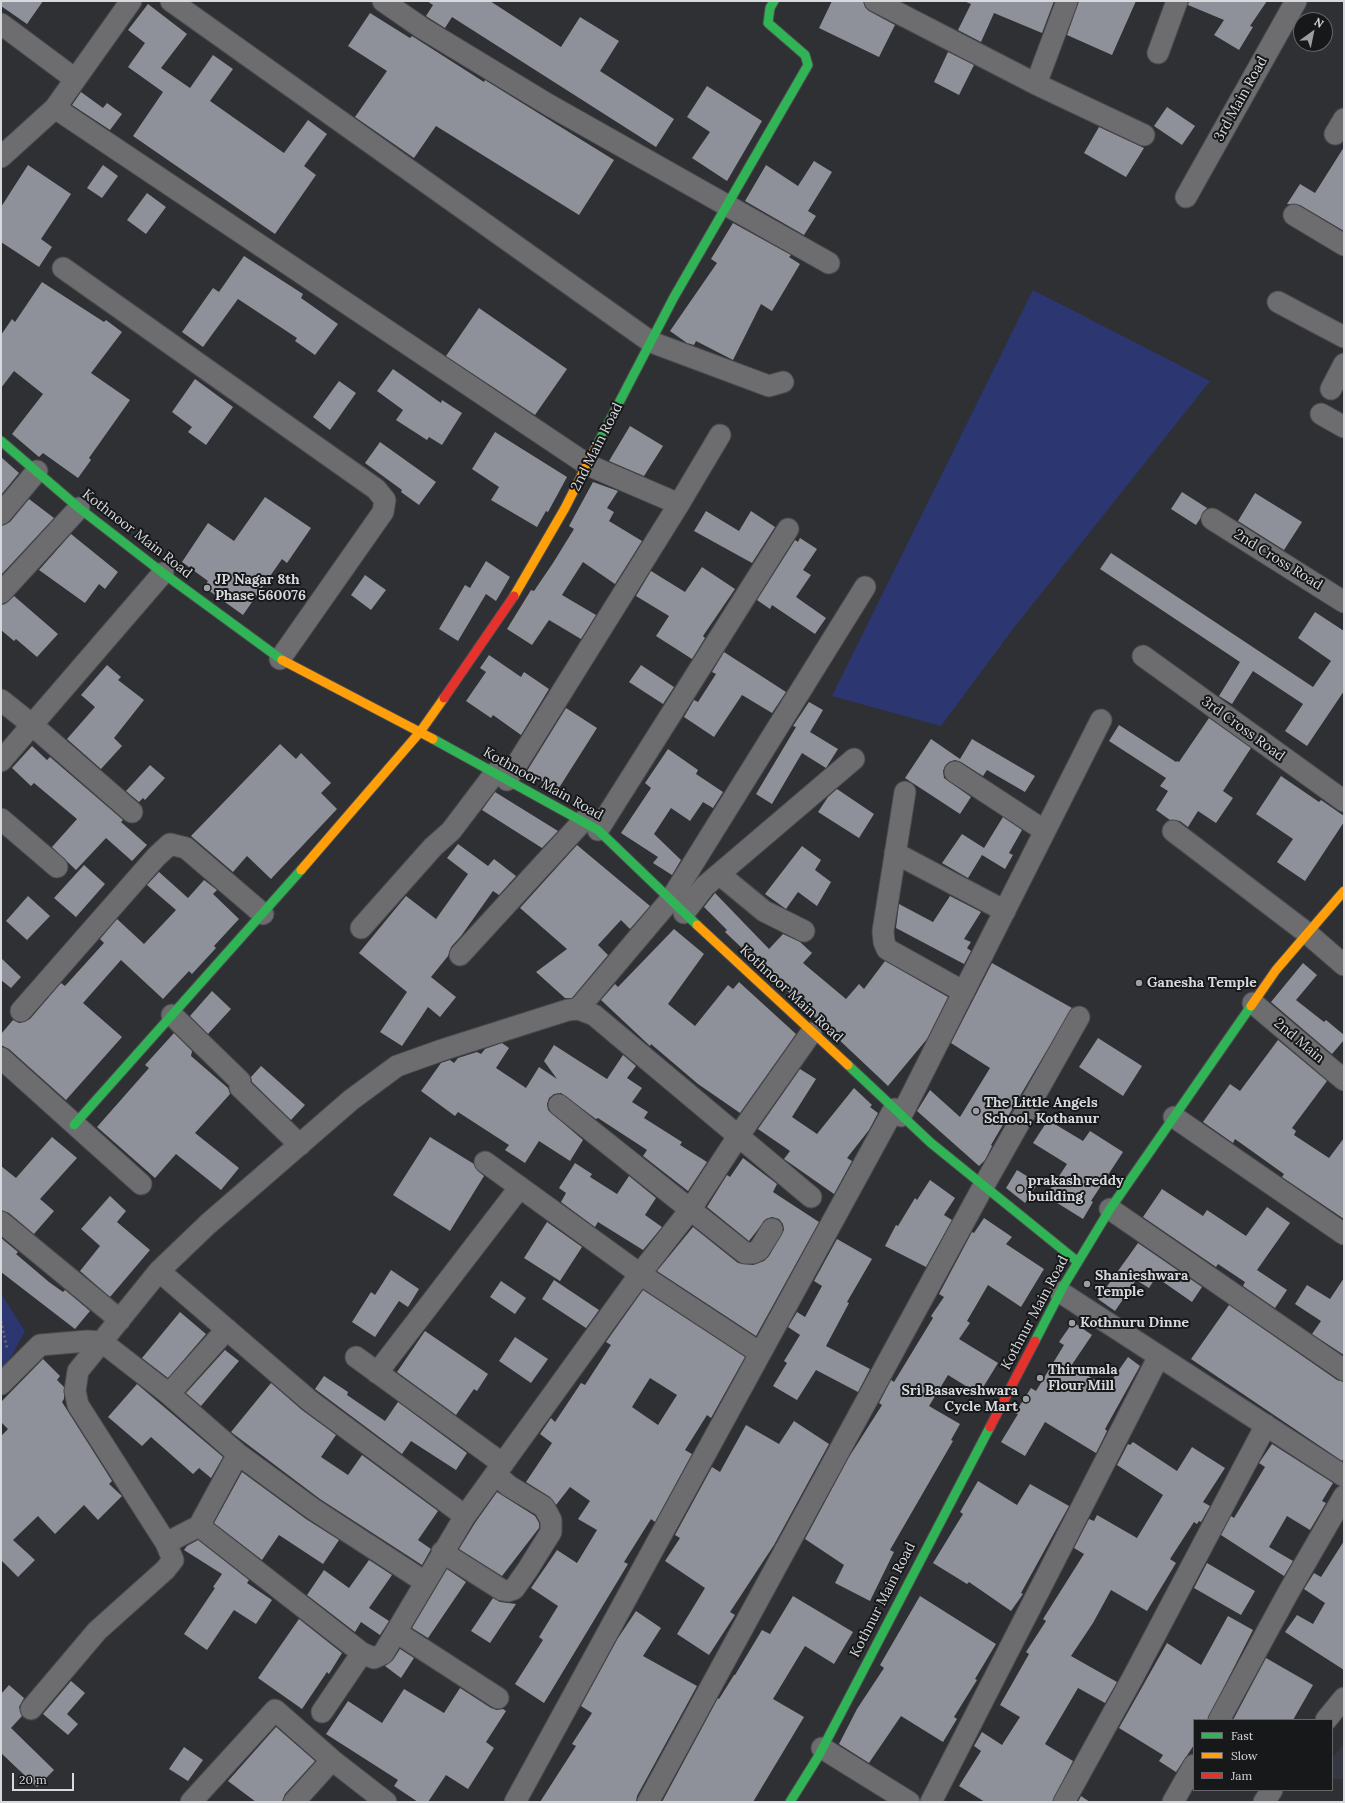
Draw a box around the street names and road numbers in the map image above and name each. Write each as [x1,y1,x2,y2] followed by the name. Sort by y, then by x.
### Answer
[1211,54,1271,144] street label: 3rd Main Road
[568,400,626,494] street label: 2nd Main Road
[79,486,195,582] street label: Kothnoor Main Road
[1231,526,1325,594] street label: 2nd Cross Road
[1198,693,1288,765] street label: 3rd Cross Road
[480,744,606,824] street label: Kothnoor Main Road
[736,942,846,1046] street label: Kothnoor Main Road
[1270,1015,1328,1067] street label: 2nd Main
[998,1253,1072,1373] street label: Kothnur Main Road
[847,1540,919,1660] street label: Kothnur Main Road

